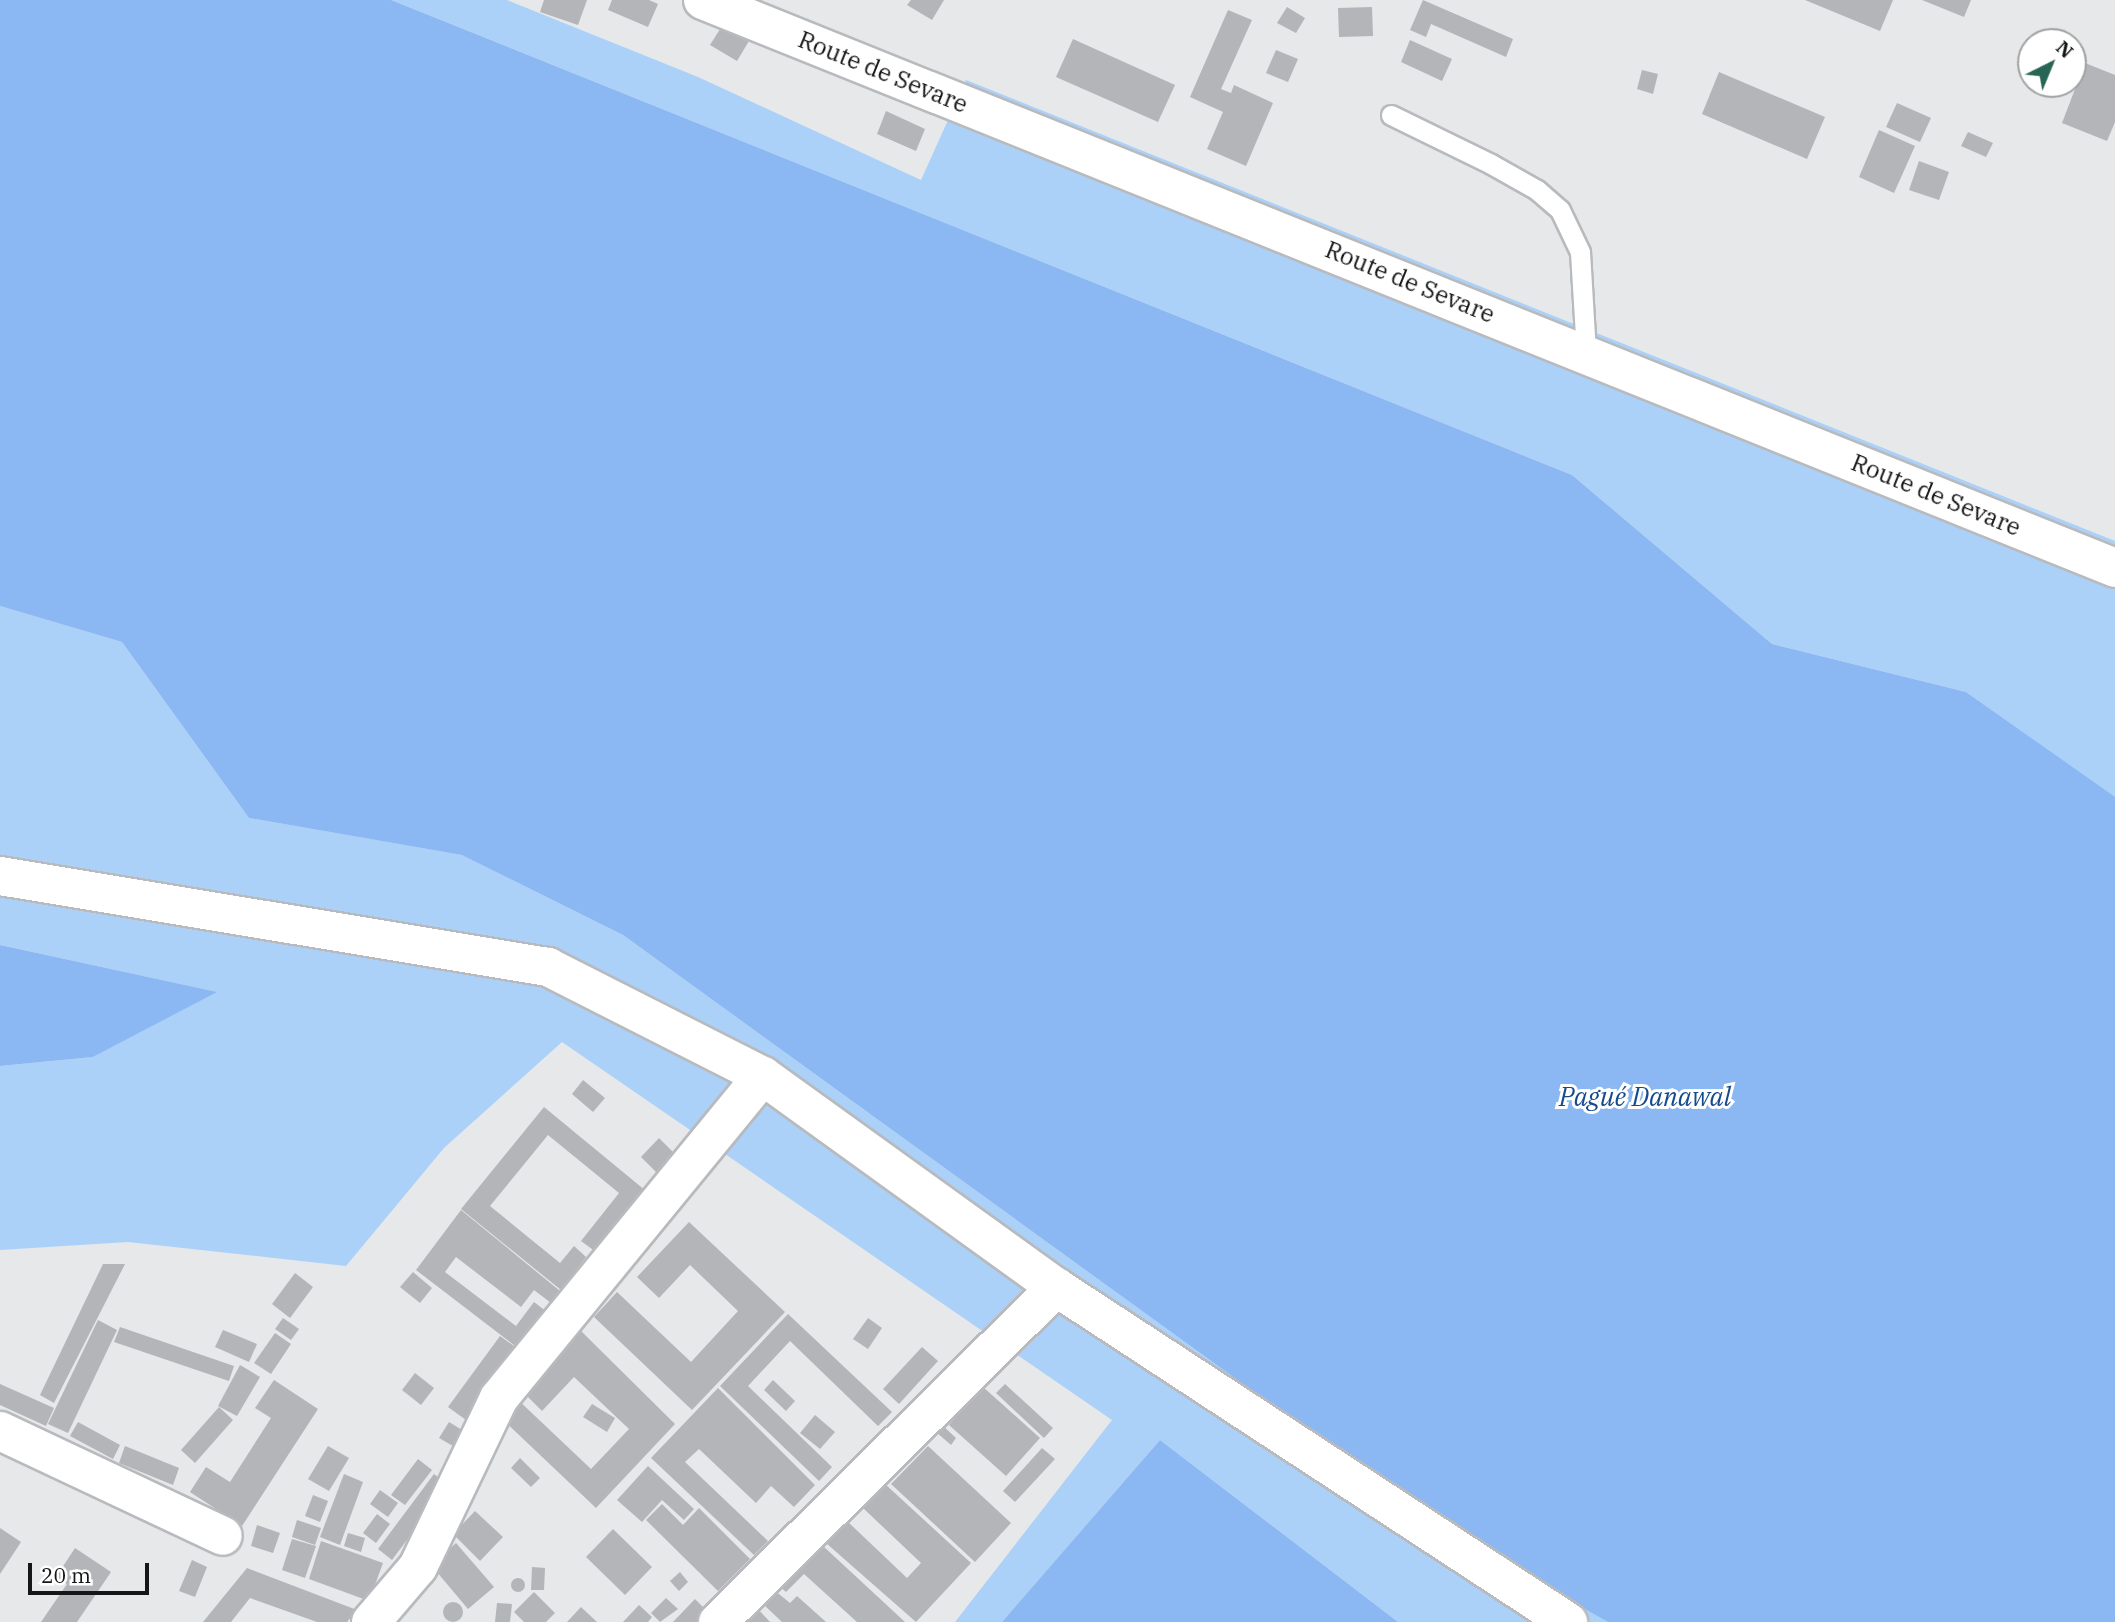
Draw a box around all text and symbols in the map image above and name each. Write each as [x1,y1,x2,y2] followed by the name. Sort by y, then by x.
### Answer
[794,25,972,119] street label: Route de Sevare
[2017,28,2087,98] north arrow
[2051,35,2079,63] text: N
[1321,235,1499,329] street label: Route de Sevare
[1847,448,2025,542] street label: Route de Sevare
[1559,1081,1731,1113] water label: Pagué Danawal
[32,1548,152,1592] scale bar
[41,1561,91,1589] text: 20 m

